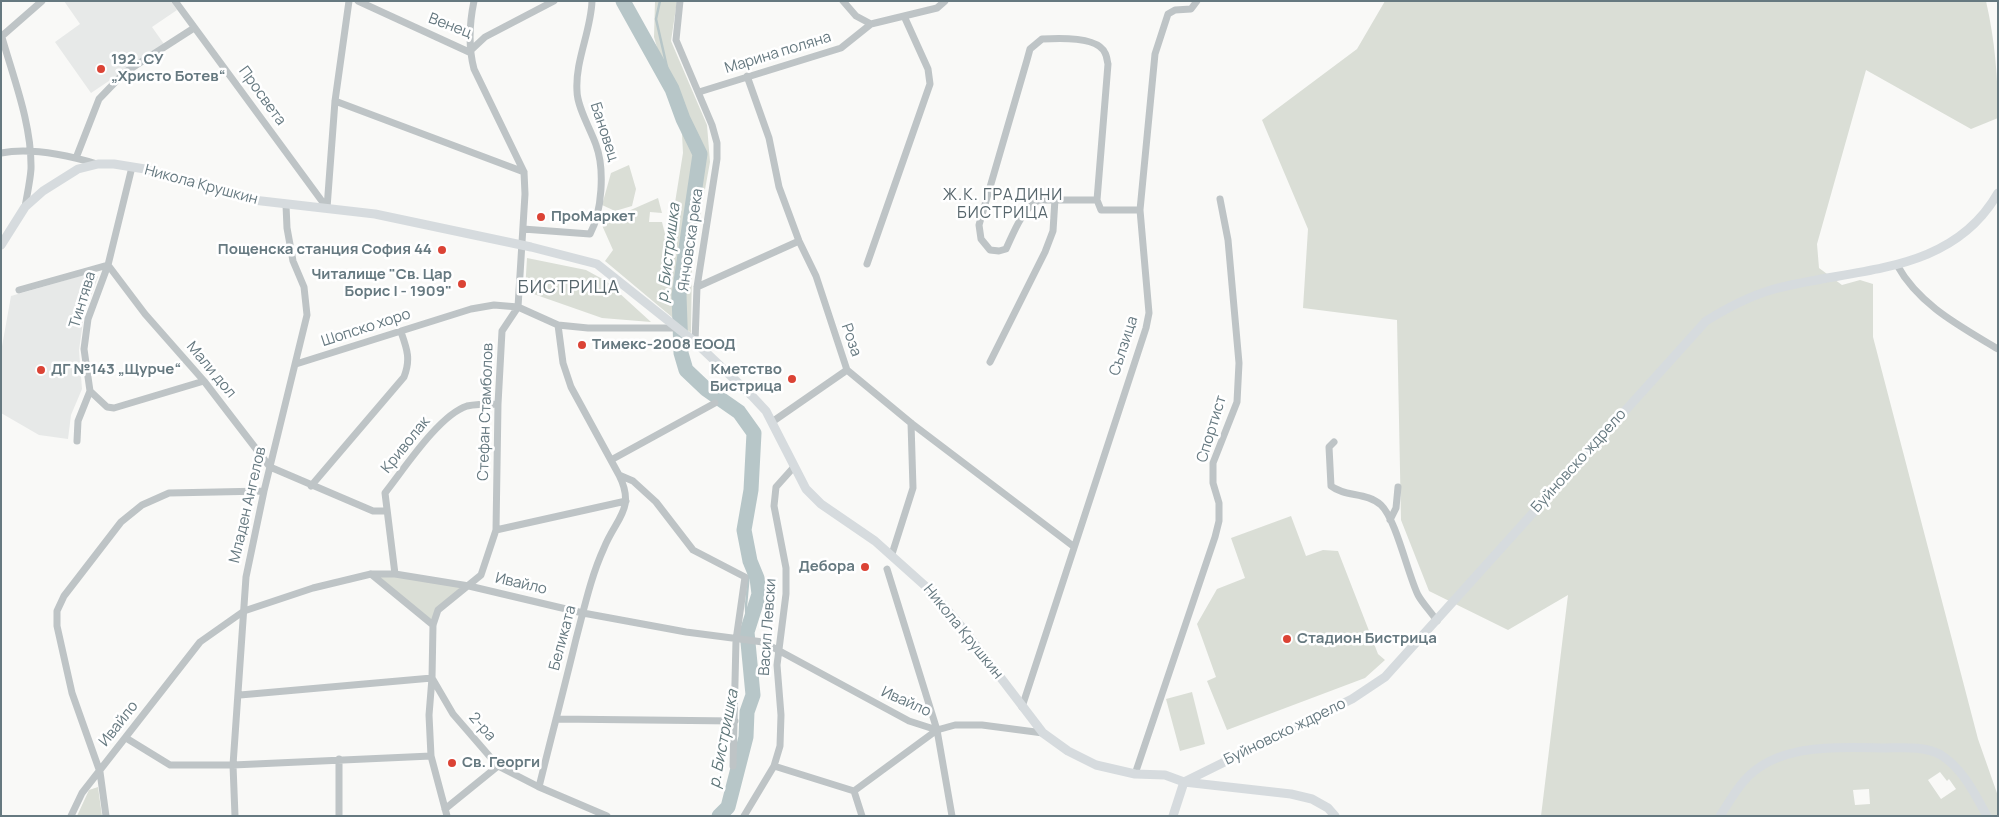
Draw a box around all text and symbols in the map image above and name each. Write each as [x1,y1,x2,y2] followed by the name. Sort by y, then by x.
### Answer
[426,10,474,42] street label: Венец
[723,28,833,78] street label: Марина поляна
[111,51,225,86] place label: 192. СУ „Христо Ботев“
[95,63,107,75] marker: 192. СУ „Христо Ботев“
[235,63,289,129] street label: Просвета
[586,100,622,164] street label: Бановец
[142,161,260,209] street label: Никола Крушкин
[941,186,1065,224] district label: Ж.К. ГРАДИНИ БИСТРИЦА
[675,187,707,293] street label: Янчовска река
[653,202,685,304] water label: р. Бистришка
[551,208,636,226] place label: ПроМаркет
[535,211,547,223] marker: ПроМаркет
[218,241,432,259] place label: Пощенска станция София 44
[436,244,448,256] marker: Пощенска станция София 44
[311,266,452,301] place label: Читалище "Св. Цар Борис I - 1909"
[66,269,100,331] street label: Тинтява
[517,277,621,299] district label: БИСТРИЦА
[456,278,468,290] marker: Читалище "Св. Цар Борис I - 1909"
[319,305,413,351] street label: Шопско хоро
[1106,314,1142,378] street label: Сълзица
[837,321,865,359] street label: Роза
[592,336,736,354] place label: Тимекс-2008 ЕООД
[182,338,240,402] street label: Мали дол
[576,339,588,351] marker: Тимекс-2008 ЕООД
[475,343,497,481] street label: Стефан Стамболов
[51,361,181,379] place label: ДГ №143 „Щурче“
[710,361,782,396] place label: Кметство Бистрица
[35,364,47,376] marker: ДГ №143 „Щурче“
[786,373,798,385] marker: Кметство Бистрица
[1193,393,1231,465] street label: Спортист
[1528,406,1630,516] street label: Буйновско ждрело
[378,413,434,477] street label: Криволак
[226,445,270,565] street label: Младен Ангелов
[799,558,855,576] place label: Дебора
[859,561,871,573] marker: Дебора
[493,569,549,599] street label: Ивайло
[756,578,780,676] street label: Васил Левски
[919,581,1007,683] street label: Никола Крушкин
[546,604,580,672] street label: Беликата
[1297,630,1437,648] place label: Стадион Бистрица
[1281,633,1293,645] marker: Стадион Бистрица
[878,683,934,721] street label: Ивайло
[705,688,743,790] water label: р. Бистришка
[1221,695,1349,769] street label: Буйновско ждрело
[96,698,142,750] street label: Ивайло
[465,709,499,745] street label: 2-ра
[462,754,540,772] place label: Св. Георги
[446,757,458,769] marker: Св. Георги

